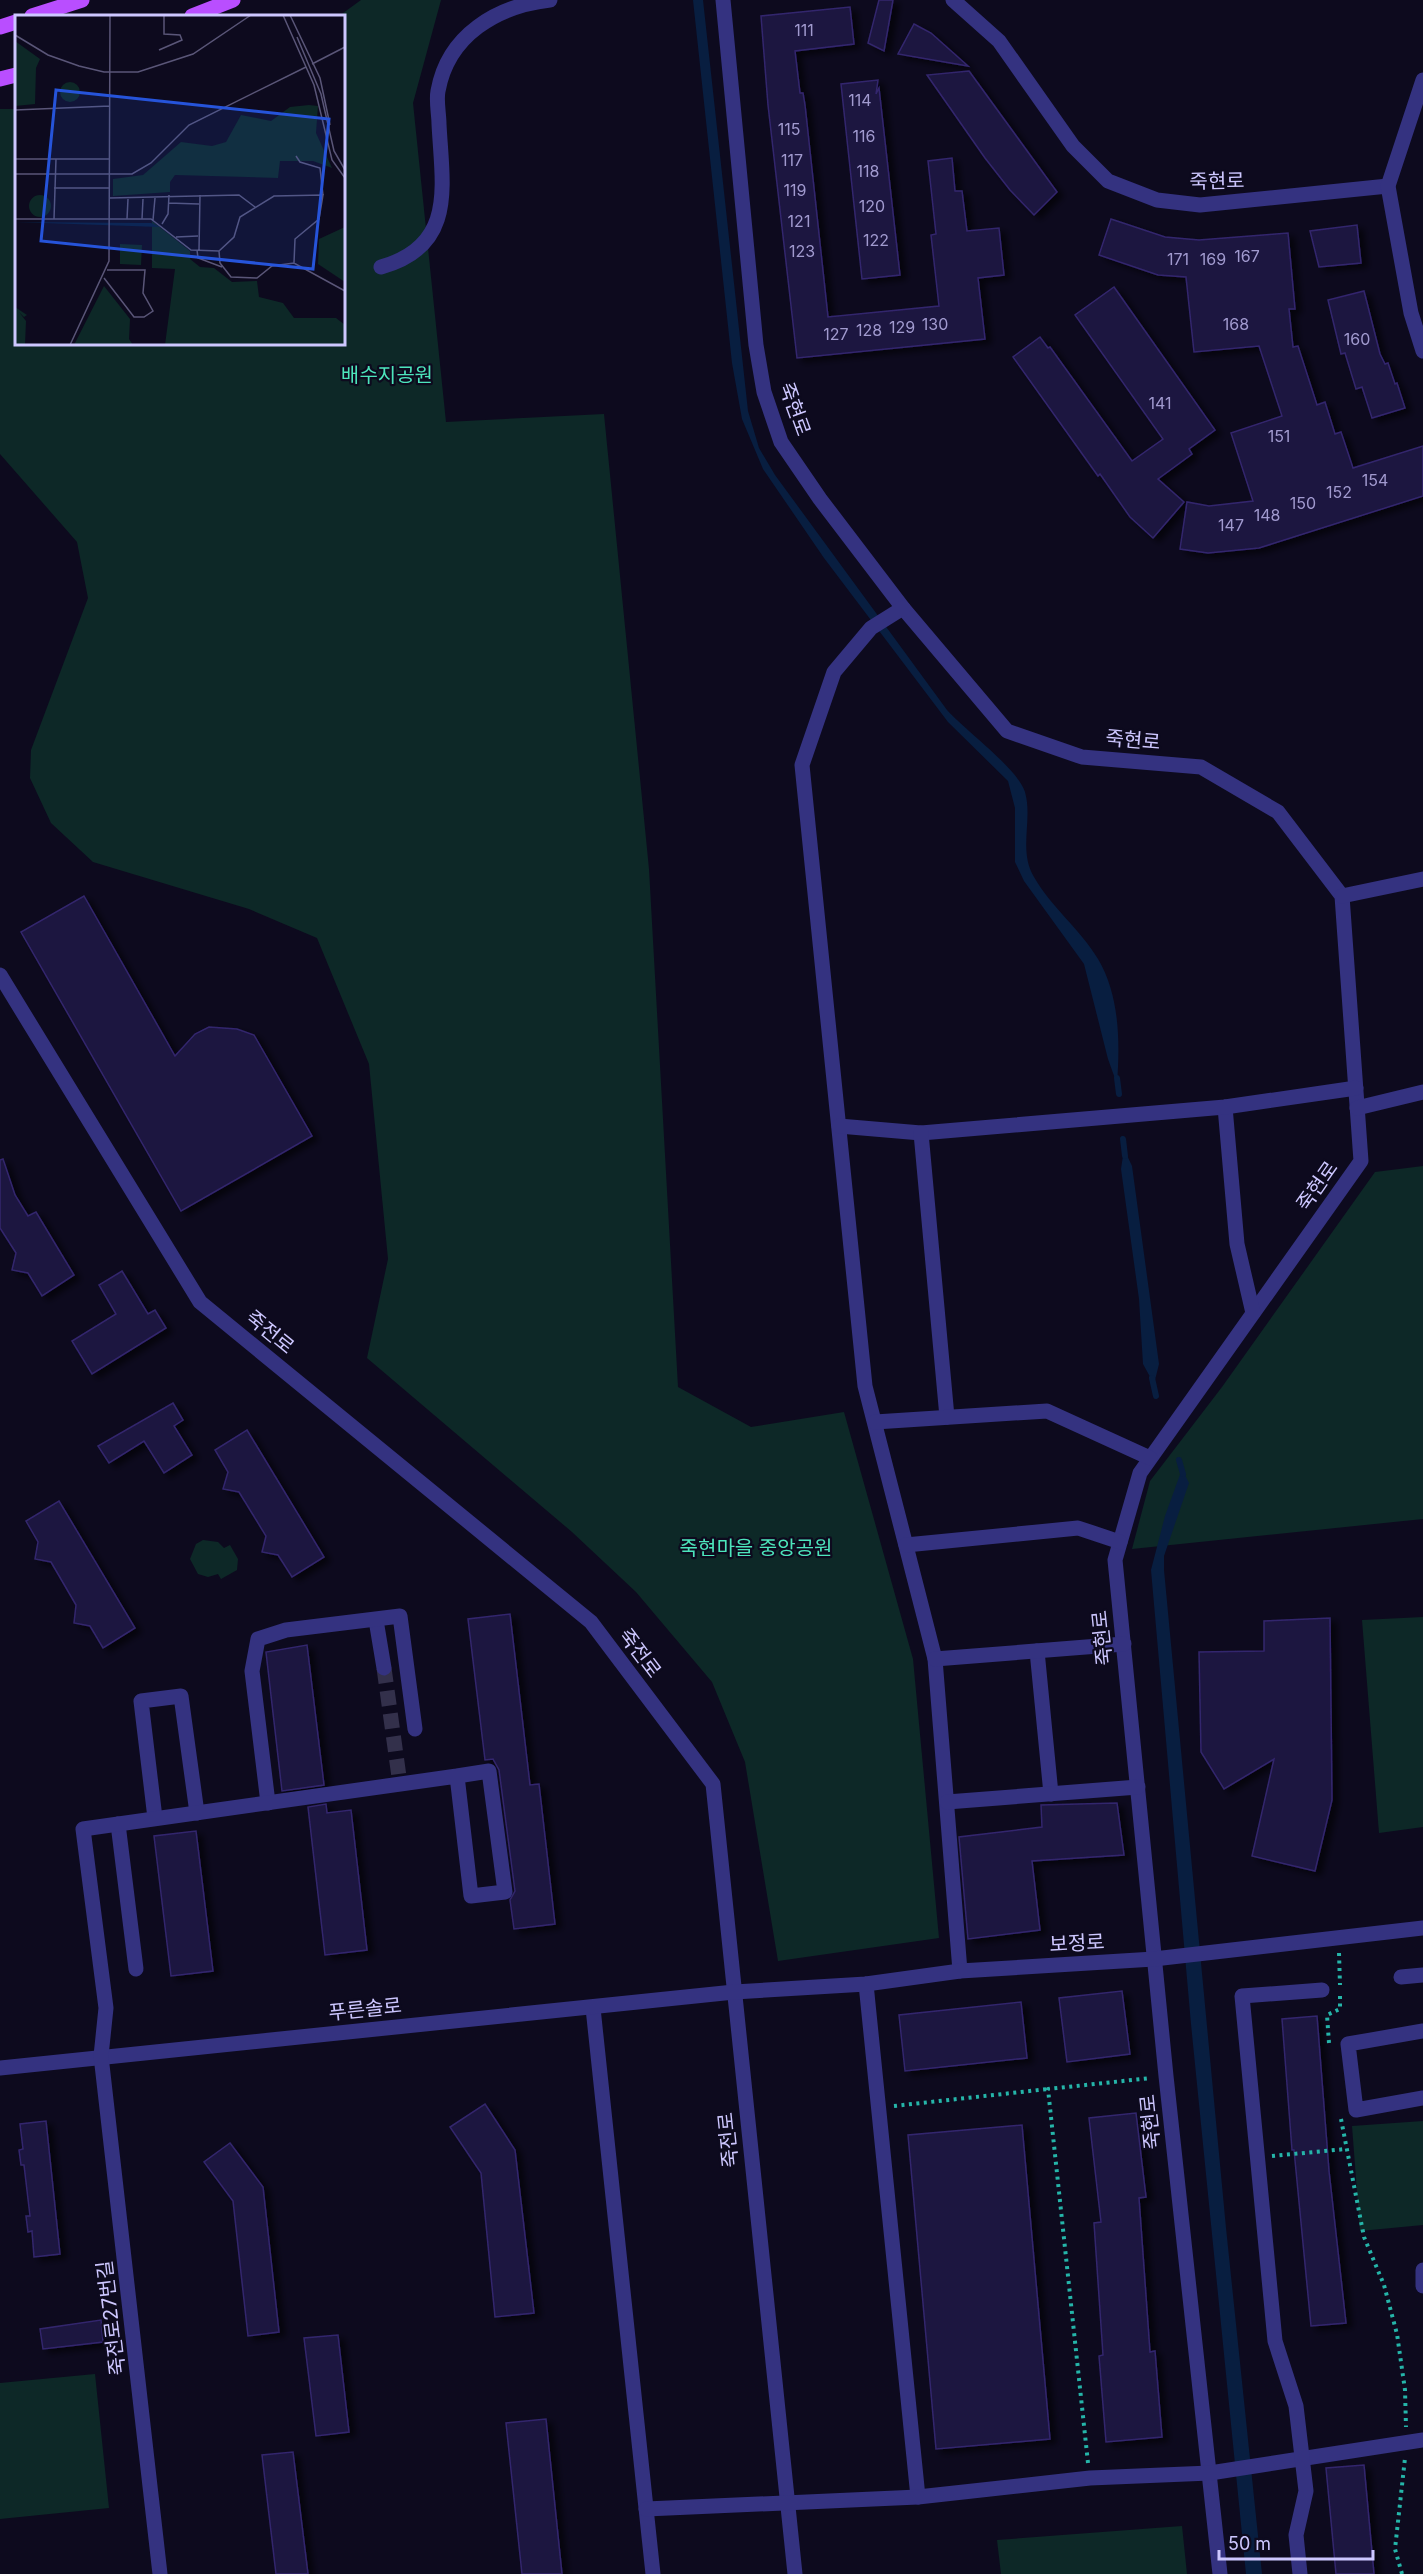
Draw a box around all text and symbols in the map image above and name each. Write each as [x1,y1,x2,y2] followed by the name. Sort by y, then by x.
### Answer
[15,15,345,345] inset map
[794,20,814,40] house number: 111
[848,90,872,110] house number: 114
[778,119,800,139] house number: 115
[853,126,875,146] house number: 116
[781,150,803,170] house number: 117
[857,161,879,181] house number: 118
[1189,169,1245,193] street label: 죽현로
[784,180,806,200] house number: 119
[859,196,885,216] house number: 120
[788,211,810,231] house number: 121
[863,230,889,250] house number: 122
[789,241,815,261] house number: 123
[1234,246,1260,266] house number: 167
[1167,249,1189,269] house number: 171
[1200,249,1226,269] house number: 169
[922,314,948,334] house number: 130
[1223,314,1249,334] house number: 168
[889,317,915,337] house number: 129
[856,320,882,340] house number: 128
[823,324,849,344] house number: 127
[1344,329,1370,349] house number: 160
[341,363,433,387] park label: 배수지공원
[774,379,816,439] street label: 죽현로
[1148,393,1172,413] house number: 141
[1268,426,1290,446] house number: 151
[1362,470,1388,490] house number: 154
[1326,482,1352,502] house number: 152
[1290,493,1316,513] house number: 150
[1254,505,1280,525] house number: 148
[1218,515,1244,535] house number: 147
[1104,726,1162,754] street label: 죽현로
[1291,1157,1343,1215] street label: 죽현로
[241,1305,299,1359] street label: 죽전로
[680,1536,832,1560] park label: 죽현마을 중앙공원
[1087,1609,1117,1667] street label: 죽현로
[614,1624,666,1682] street label: 죽전로
[1049,1930,1105,1956] street label: 보정로
[327,1993,403,2025] street label: 푸른솔로
[1135,2093,1165,2151] street label: 죽현로
[713,2111,743,2169] street label: 죽전로
[92,2259,130,2377] street label: 죽전로27번길
[1219,2523,1374,2561] scale bar
[1228,2533,1271,2554] text: 50 m

